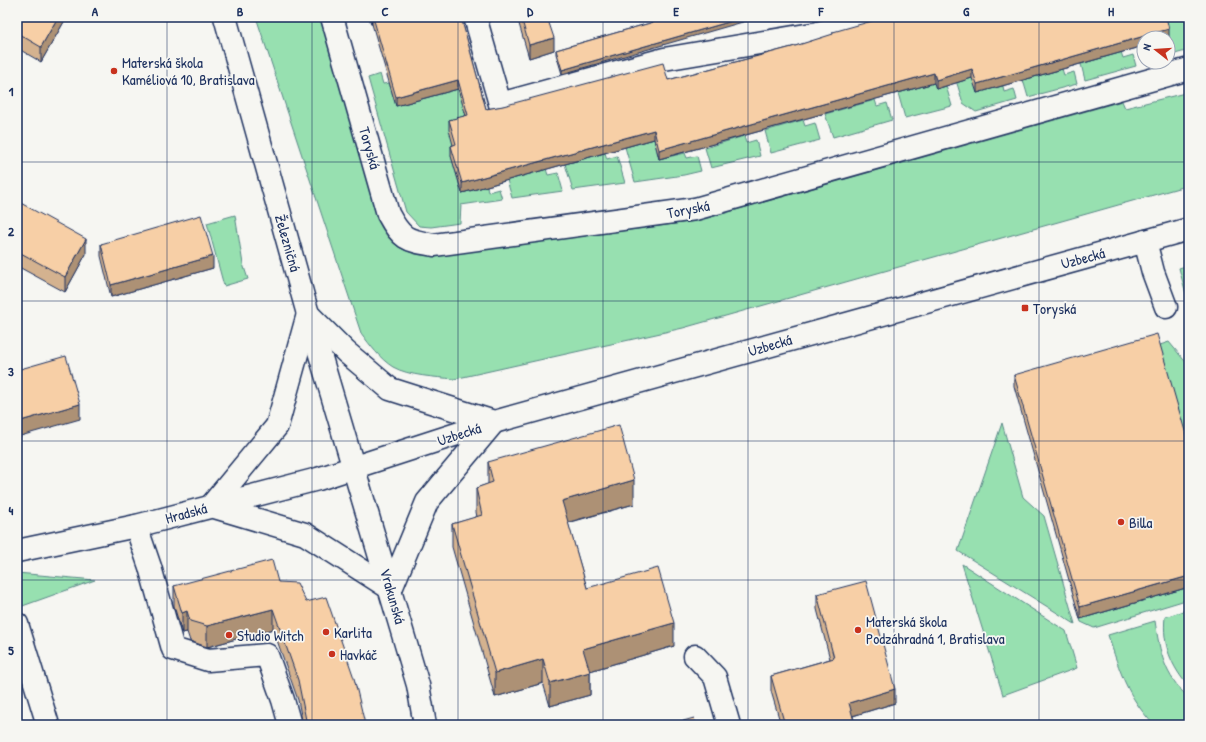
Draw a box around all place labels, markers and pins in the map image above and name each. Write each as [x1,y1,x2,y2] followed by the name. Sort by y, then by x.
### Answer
[122,52,255,90] place label: Materská škola Kaméliová 10, Bratislava
[109,66,119,76] marker: Materská škola Kaméliová 10, Bratislava
[1033,298,1076,319] place label: Toryská
[1020,303,1030,313] marker: Toryská
[1129,512,1152,533] place label: Billa
[1116,517,1126,527] marker: Billa
[866,611,1005,649] place label: Materská škola Podzáhradná 1, Bratislava
[334,622,372,643] place label: Karlita
[237,625,304,646] place label: Studio Witch
[853,625,863,635] marker: Materská škola Podzáhradná 1, Bratislava
[321,627,331,637] marker: Karlita
[224,630,234,640] marker: Studio Witch
[340,644,377,665] place label: Havkáč
[327,649,337,659] marker: Havkáč

